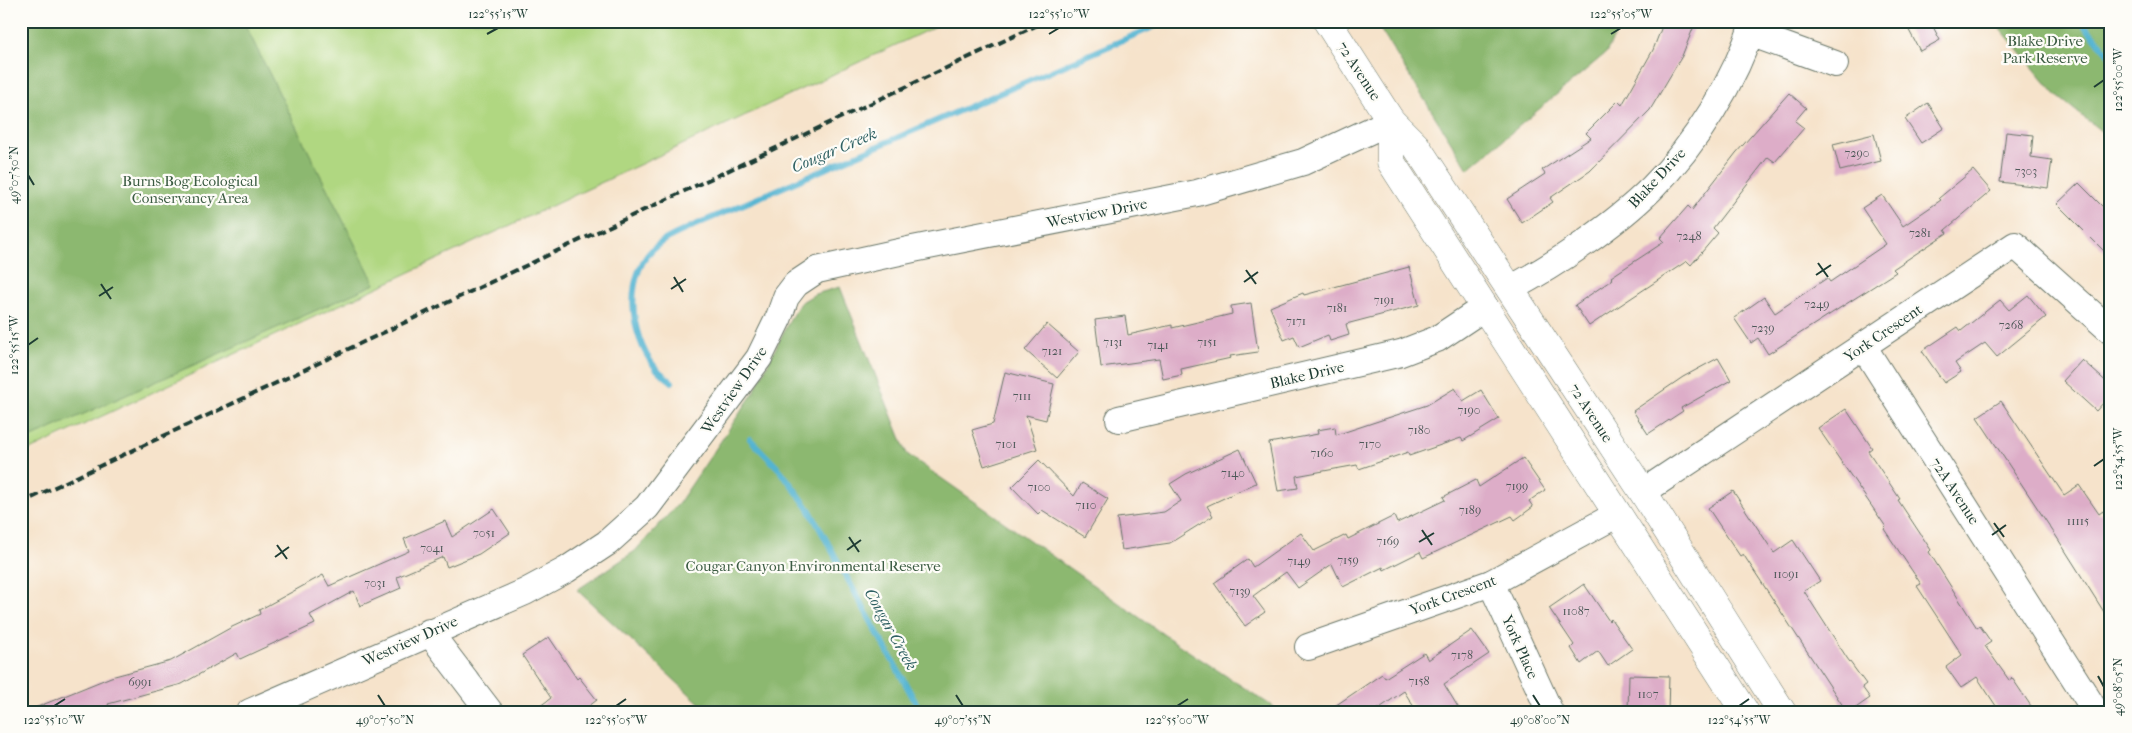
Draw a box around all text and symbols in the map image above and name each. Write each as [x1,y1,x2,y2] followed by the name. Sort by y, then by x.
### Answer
[468,7,529,21] text: 122°55'15"W
[1028,7,1091,21] text: 122°55'10"W
[1590,7,1653,21] text: 122°55'05"W
[2002,32,2088,67] park label: Blake Drive Park Reserve
[1333,38,1385,104] street label: 72 Avenue
[2111,47,2125,112] text: 122°55'00"W
[788,123,880,177] water label: Cougar Creek
[1625,144,1690,212] street label: Blake Drive
[7,146,21,204] text: 49°07'50"N
[1845,146,1869,160] house number: 7290
[2015,164,2037,178] house number: 7303
[122,172,258,207] park label: Burns Bog Ecological Conservancy Area
[1044,194,1149,232] street label: Westview Drive
[1909,226,1931,240] house number: 7281
[1676,229,1702,243] house number: 7248
[1374,293,1394,307] house number: 7191
[1804,297,1830,311] house number: 7249
[1839,300,1926,366] street label: York Crescent
[1327,301,1347,315] house number: 7181
[7,314,21,375] text: 122°55'15"W
[1286,314,1306,328] house number: 7171
[1999,318,2023,332] house number: 7268
[1751,321,1775,335] house number: 7239
[1103,335,1123,349] house number: 7131
[1197,335,1217,349] house number: 7151
[1147,338,1169,352] house number: 7141
[697,342,771,438] street label: Westview Drive
[1042,344,1062,358] house number: 7121
[1268,358,1346,392] street label: Blake Drive
[1565,380,1617,446] street label: 72 Avenue
[1013,389,1031,403] house number: 7111
[1458,403,1481,417] house number: 7190
[1408,423,1430,437] house number: 7180
[2111,426,2125,490] text: 122°54'55"W
[996,437,1016,451] house number: 7101
[1359,437,1381,451] house number: 7170
[1310,446,1334,460] house number: 7160
[1927,454,1984,528] street label: 72A Avenue
[1221,466,1245,480] house number: 7140
[1506,479,1528,493] house number: 7199
[1027,480,1051,494] house number: 7100
[1076,498,1096,512] house number: 7110
[1459,503,1481,517] house number: 7189
[2067,514,2089,528] house number: 11115
[473,526,495,540] house number: 7051
[1377,534,1399,548] house number: 7169
[420,541,444,555] house number: 7041
[1337,553,1359,567] house number: 7159
[1287,554,1311,568] house number: 7149
[685,557,941,575] park label: Cougar Canyon Environmental Reserve
[1773,567,1799,581] house number: 11091
[1406,571,1499,619] street label: York Crescent
[364,576,386,590] house number: 7031
[1229,584,1251,598] house number: 7139
[861,585,921,673] water label: Cougar Creek
[1563,604,1590,618] house number: 11087
[359,612,461,670] street label: Westview Drive
[1498,612,1542,682] street label: York Place
[1451,648,1473,662] house number: 7178
[2111,658,2125,716] text: 49°08'05"N
[1408,674,1430,688] house number: 7158
[128,675,152,689] house number: 6991
[1638,687,1659,701] house number: 1107
[23,713,86,727] text: 122°55'10"W
[356,713,414,727] text: 49°07'50"N
[585,713,648,727] text: 122°55'05"W
[935,713,991,727] text: 49°07'55"N
[1145,713,1210,727] text: 122°55'00"W
[1510,713,1570,727] text: 49°08'00"N
[1708,713,1772,727] text: 122°54'55"W

